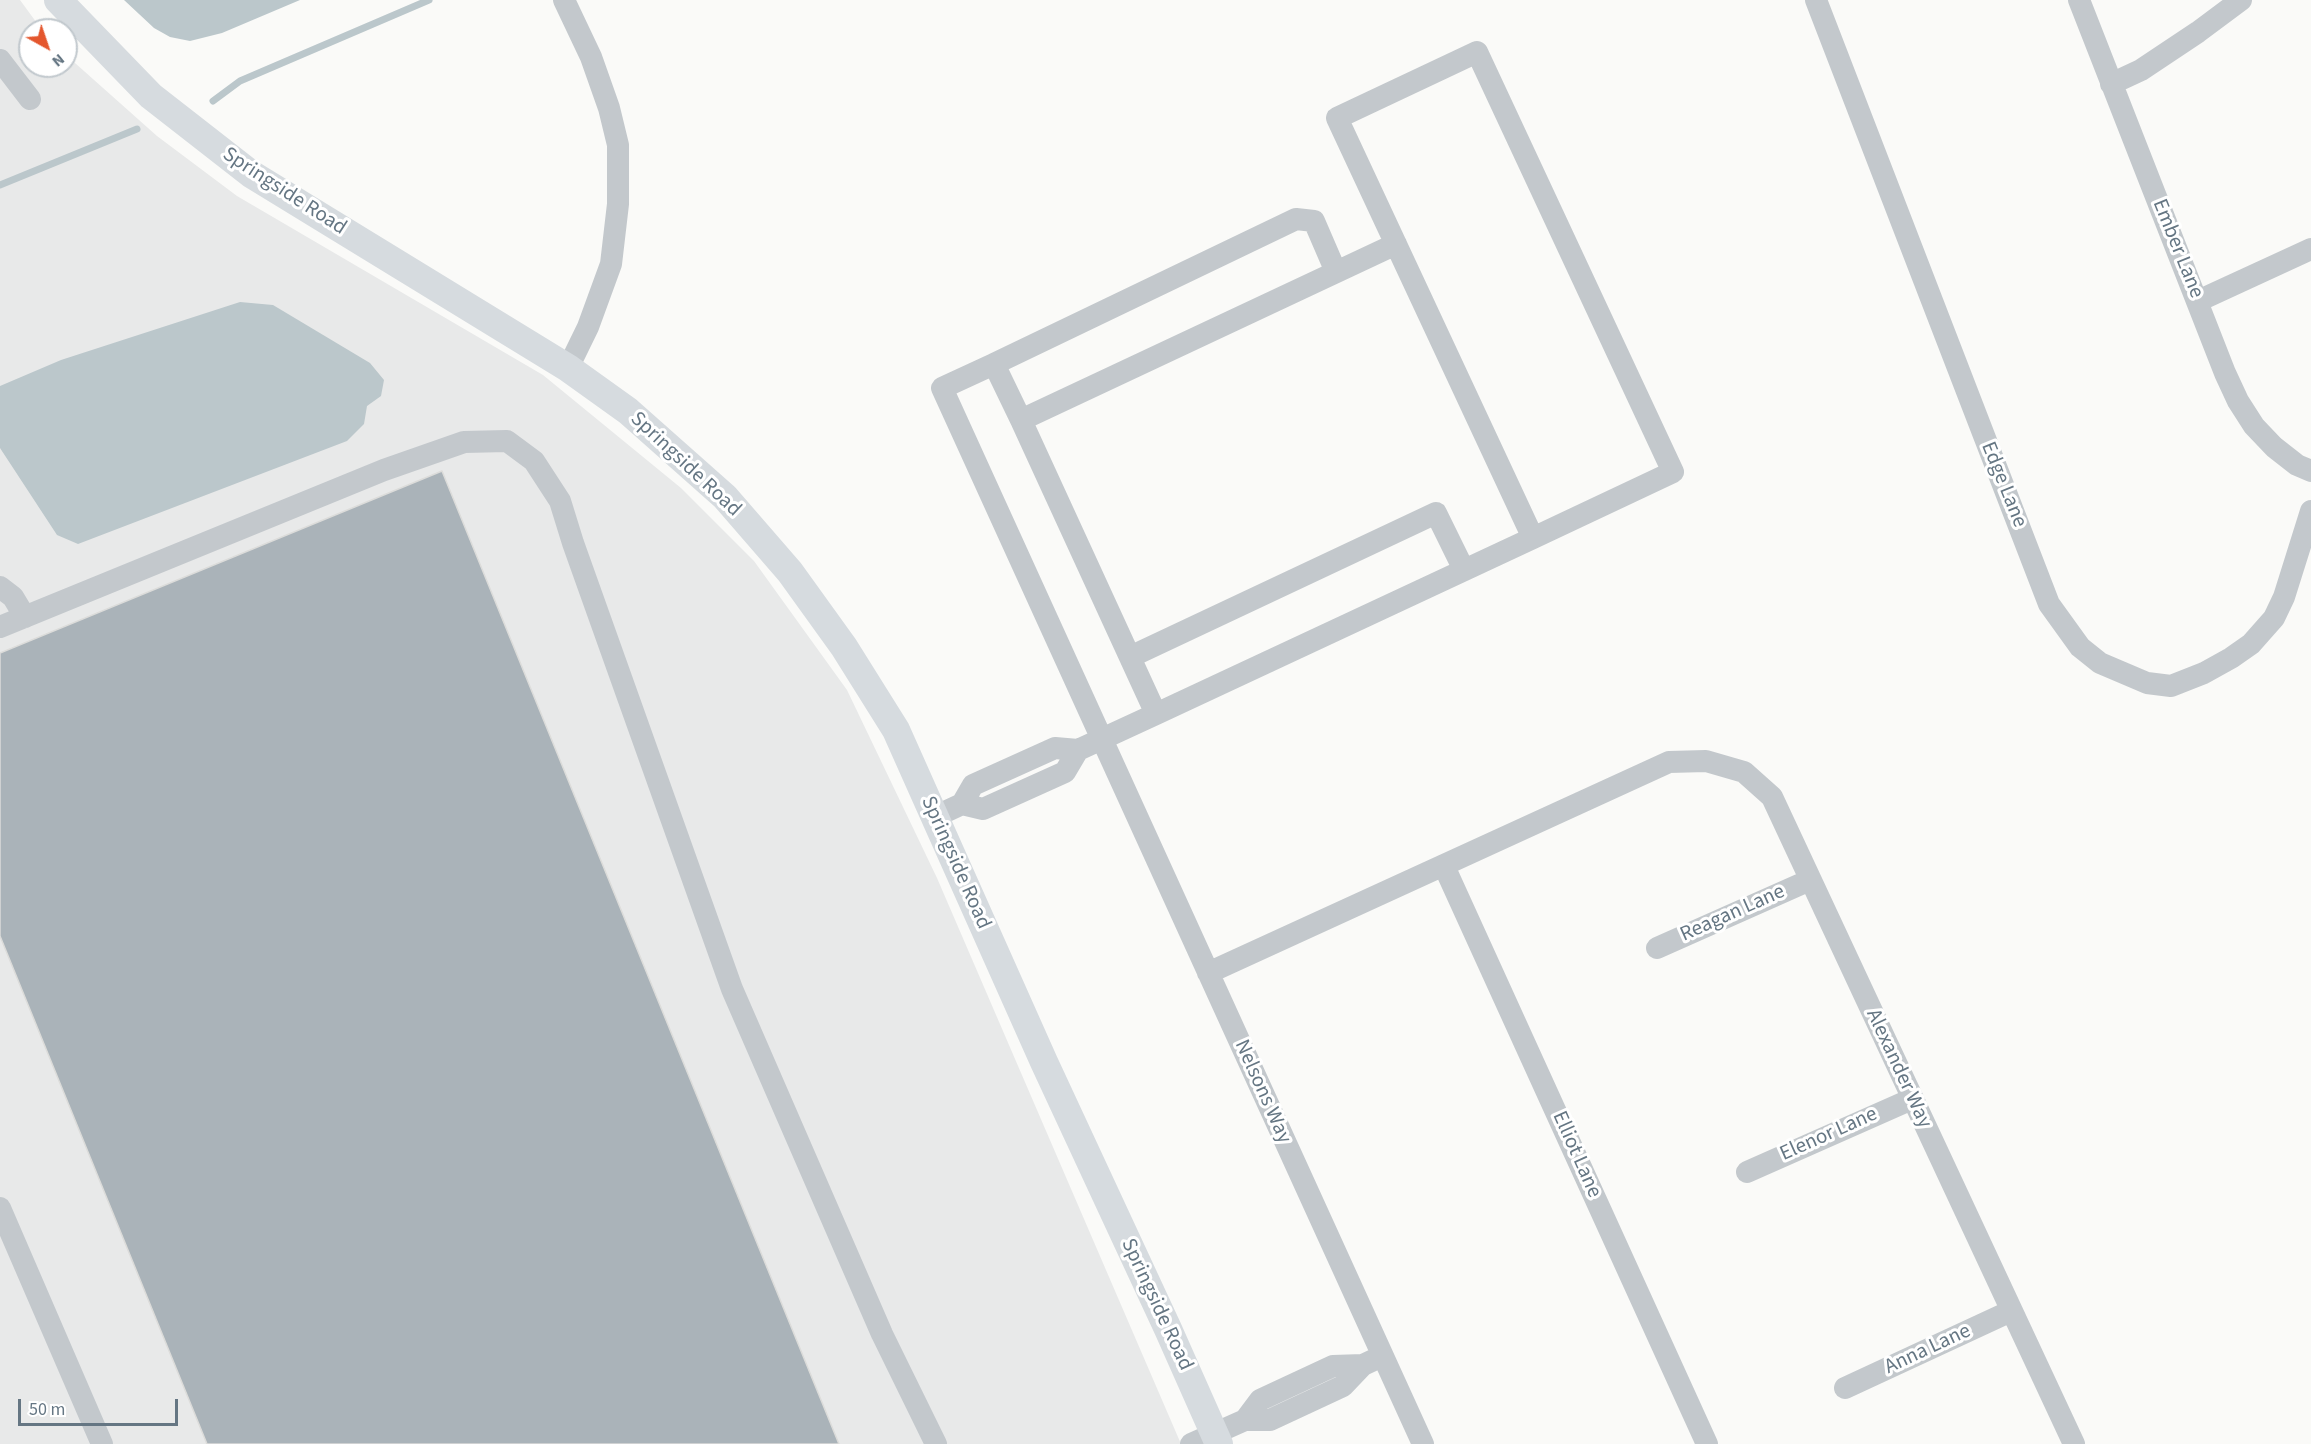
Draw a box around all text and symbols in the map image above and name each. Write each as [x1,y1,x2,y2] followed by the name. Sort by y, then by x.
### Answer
[18,18,78,78] north arrow
[47,48,69,72] text: N
[217,143,351,241] street label: Springside Road
[2146,196,2208,302] street label: Ember Lane
[624,407,746,523] street label: Springside Road
[1974,439,2032,531] street label: Edge Lane
[914,793,996,933] street label: Springside Road
[1677,880,1789,948] street label: Reagan Lane
[1859,1006,1937,1132] street label: Alexander Way
[1228,1036,1296,1148] street label: Nelsons Way
[1776,1102,1882,1168] street label: Elenor Lane
[1546,1108,1606,1202] street label: Elliot Lane
[1114,1235,1198,1375] street label: Springside Road
[1881,1319,1975,1381] street label: Anna Lane
[21,1387,182,1425] scale bar
[29,1397,65,1422] text: 50 m

